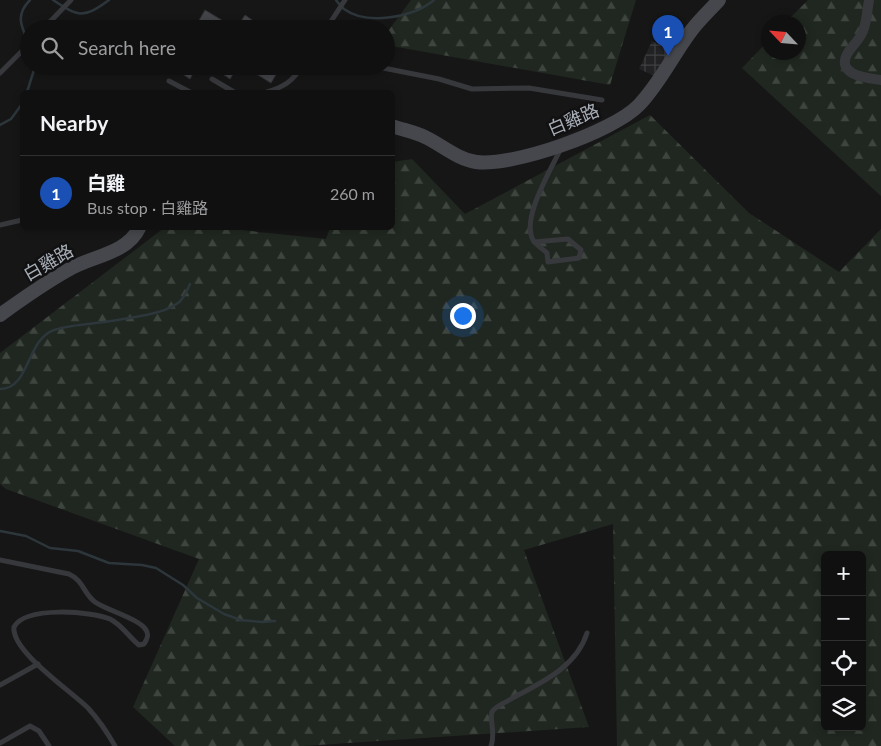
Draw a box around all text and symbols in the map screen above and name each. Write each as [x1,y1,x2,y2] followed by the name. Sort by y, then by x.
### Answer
[652,15,684,56] pin: 1
[761,15,806,60] north arrow
[20,20,395,75] search box
[38,34,66,62] icon: search
[78,36,176,59] text: Search here
[544,98,602,140] street label: 白雞路
[40,110,108,135] text: Nearby
[87,171,125,194] text: 白雞
[51,184,61,203] text: 1
[330,184,375,203] text: 260 m
[87,198,208,217] text: Bus stop · 白雞路
[19,239,77,285] street label: 白雞路
[450,303,476,329] your location
[821,551,866,731] map controls
[821,551,866,596] button: +
[821,596,866,641] button: −
[821,641,866,686] button: locate
[821,686,866,731] button: layers

